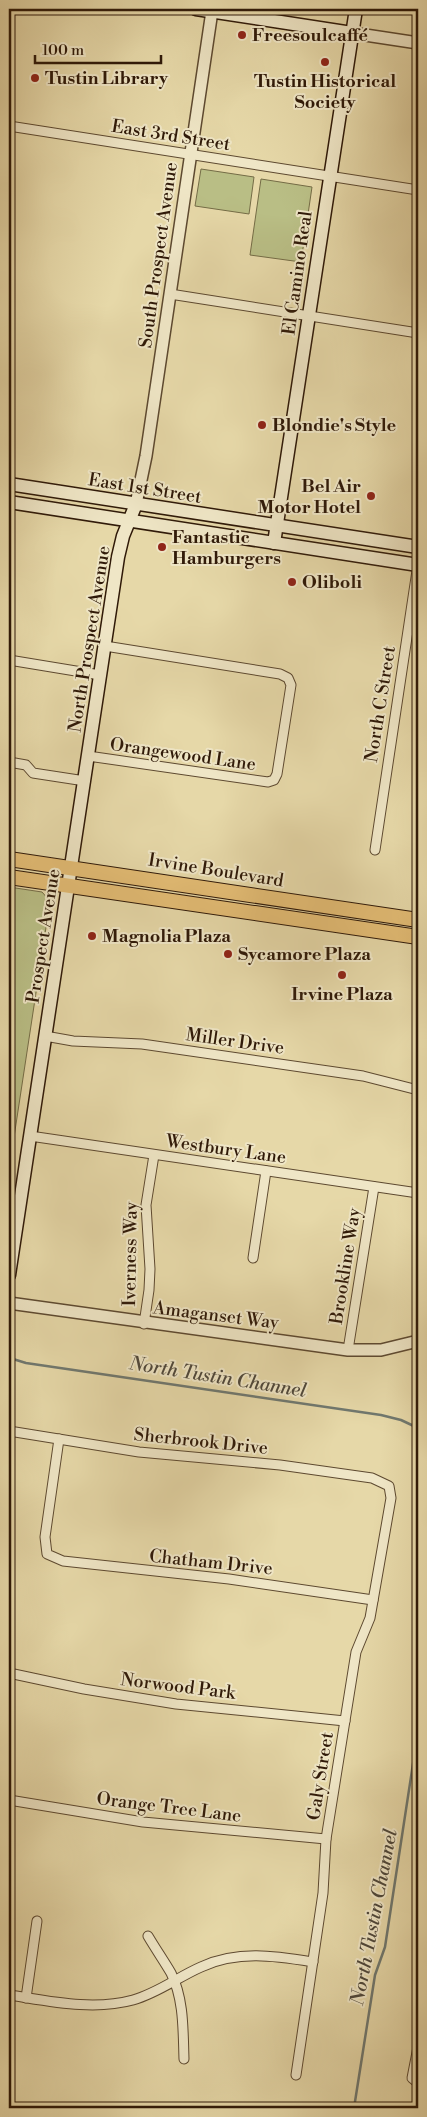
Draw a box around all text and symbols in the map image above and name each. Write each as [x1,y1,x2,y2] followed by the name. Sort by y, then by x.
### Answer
[252,24,368,47] place label: Freesoulcaffé
[236,29,248,41] marker: Freesoulcaffé
[35,32,161,64] scale bar
[42,41,84,60] text: 100 m
[319,56,331,68] marker: Tustin Historical Society
[45,67,169,90] place label: Tustin Library
[254,70,396,114] place label: Tustin Historical Society
[29,72,41,84] marker: Tustin Library
[110,115,233,156] street label: East 3rd Street
[134,161,183,350] street label: South Prospect Avenue
[277,209,318,337] street label: El Camino Real
[272,414,397,437] place label: Blondie's Style
[256,419,268,431] marker: Blondie's Style
[87,468,204,509] street label: East 1st Street
[257,475,361,519] place label: Bel Air Motor Hotel
[365,490,377,502] marker: Bel Air Motor Hotel
[172,526,281,570] place label: Fantastic Hamburgers
[156,541,168,553] marker: Fantastic Hamburgers
[63,544,116,734] street label: North Prospect Avenue
[302,571,362,594] place label: Oliboli
[286,576,298,588] marker: Oliboli
[360,644,401,764] street label: North C Street
[109,733,257,776] street label: Orangewood Lane
[146,848,286,893] street label: Irvine Boulevard
[22,867,65,1005] street label: Prospect Avenue
[102,925,231,948] place label: Magnolia Plaza
[86,930,98,942] marker: Magnolia Plaza
[238,943,371,966] place label: Sycamore Plaza
[222,948,234,960] marker: Sycamore Plaza
[336,969,348,981] marker: Irvine Plaza
[291,983,393,1006] place label: Irvine Plaza
[184,1023,286,1060] street label: Miller Drive
[163,1130,288,1169] street label: Westbury Lane
[118,1201,143,1307] street label: Iverness Way
[325,1206,366,1327] street label: Brookline Way
[151,1296,280,1335] street label: Amaganset Way
[127,1351,308,1403] water label: North Tustin Channel
[133,1423,269,1460] street label: Sherbrook Drive
[148,1545,274,1580] street label: Chatham Drive
[119,1668,238,1705] street label: Norwood Park
[302,1730,339,1822] street label: Galy Street
[95,1787,243,1828] street label: Orange Tree Lane
[345,1827,403,2008] water label: North Tustin Channel

